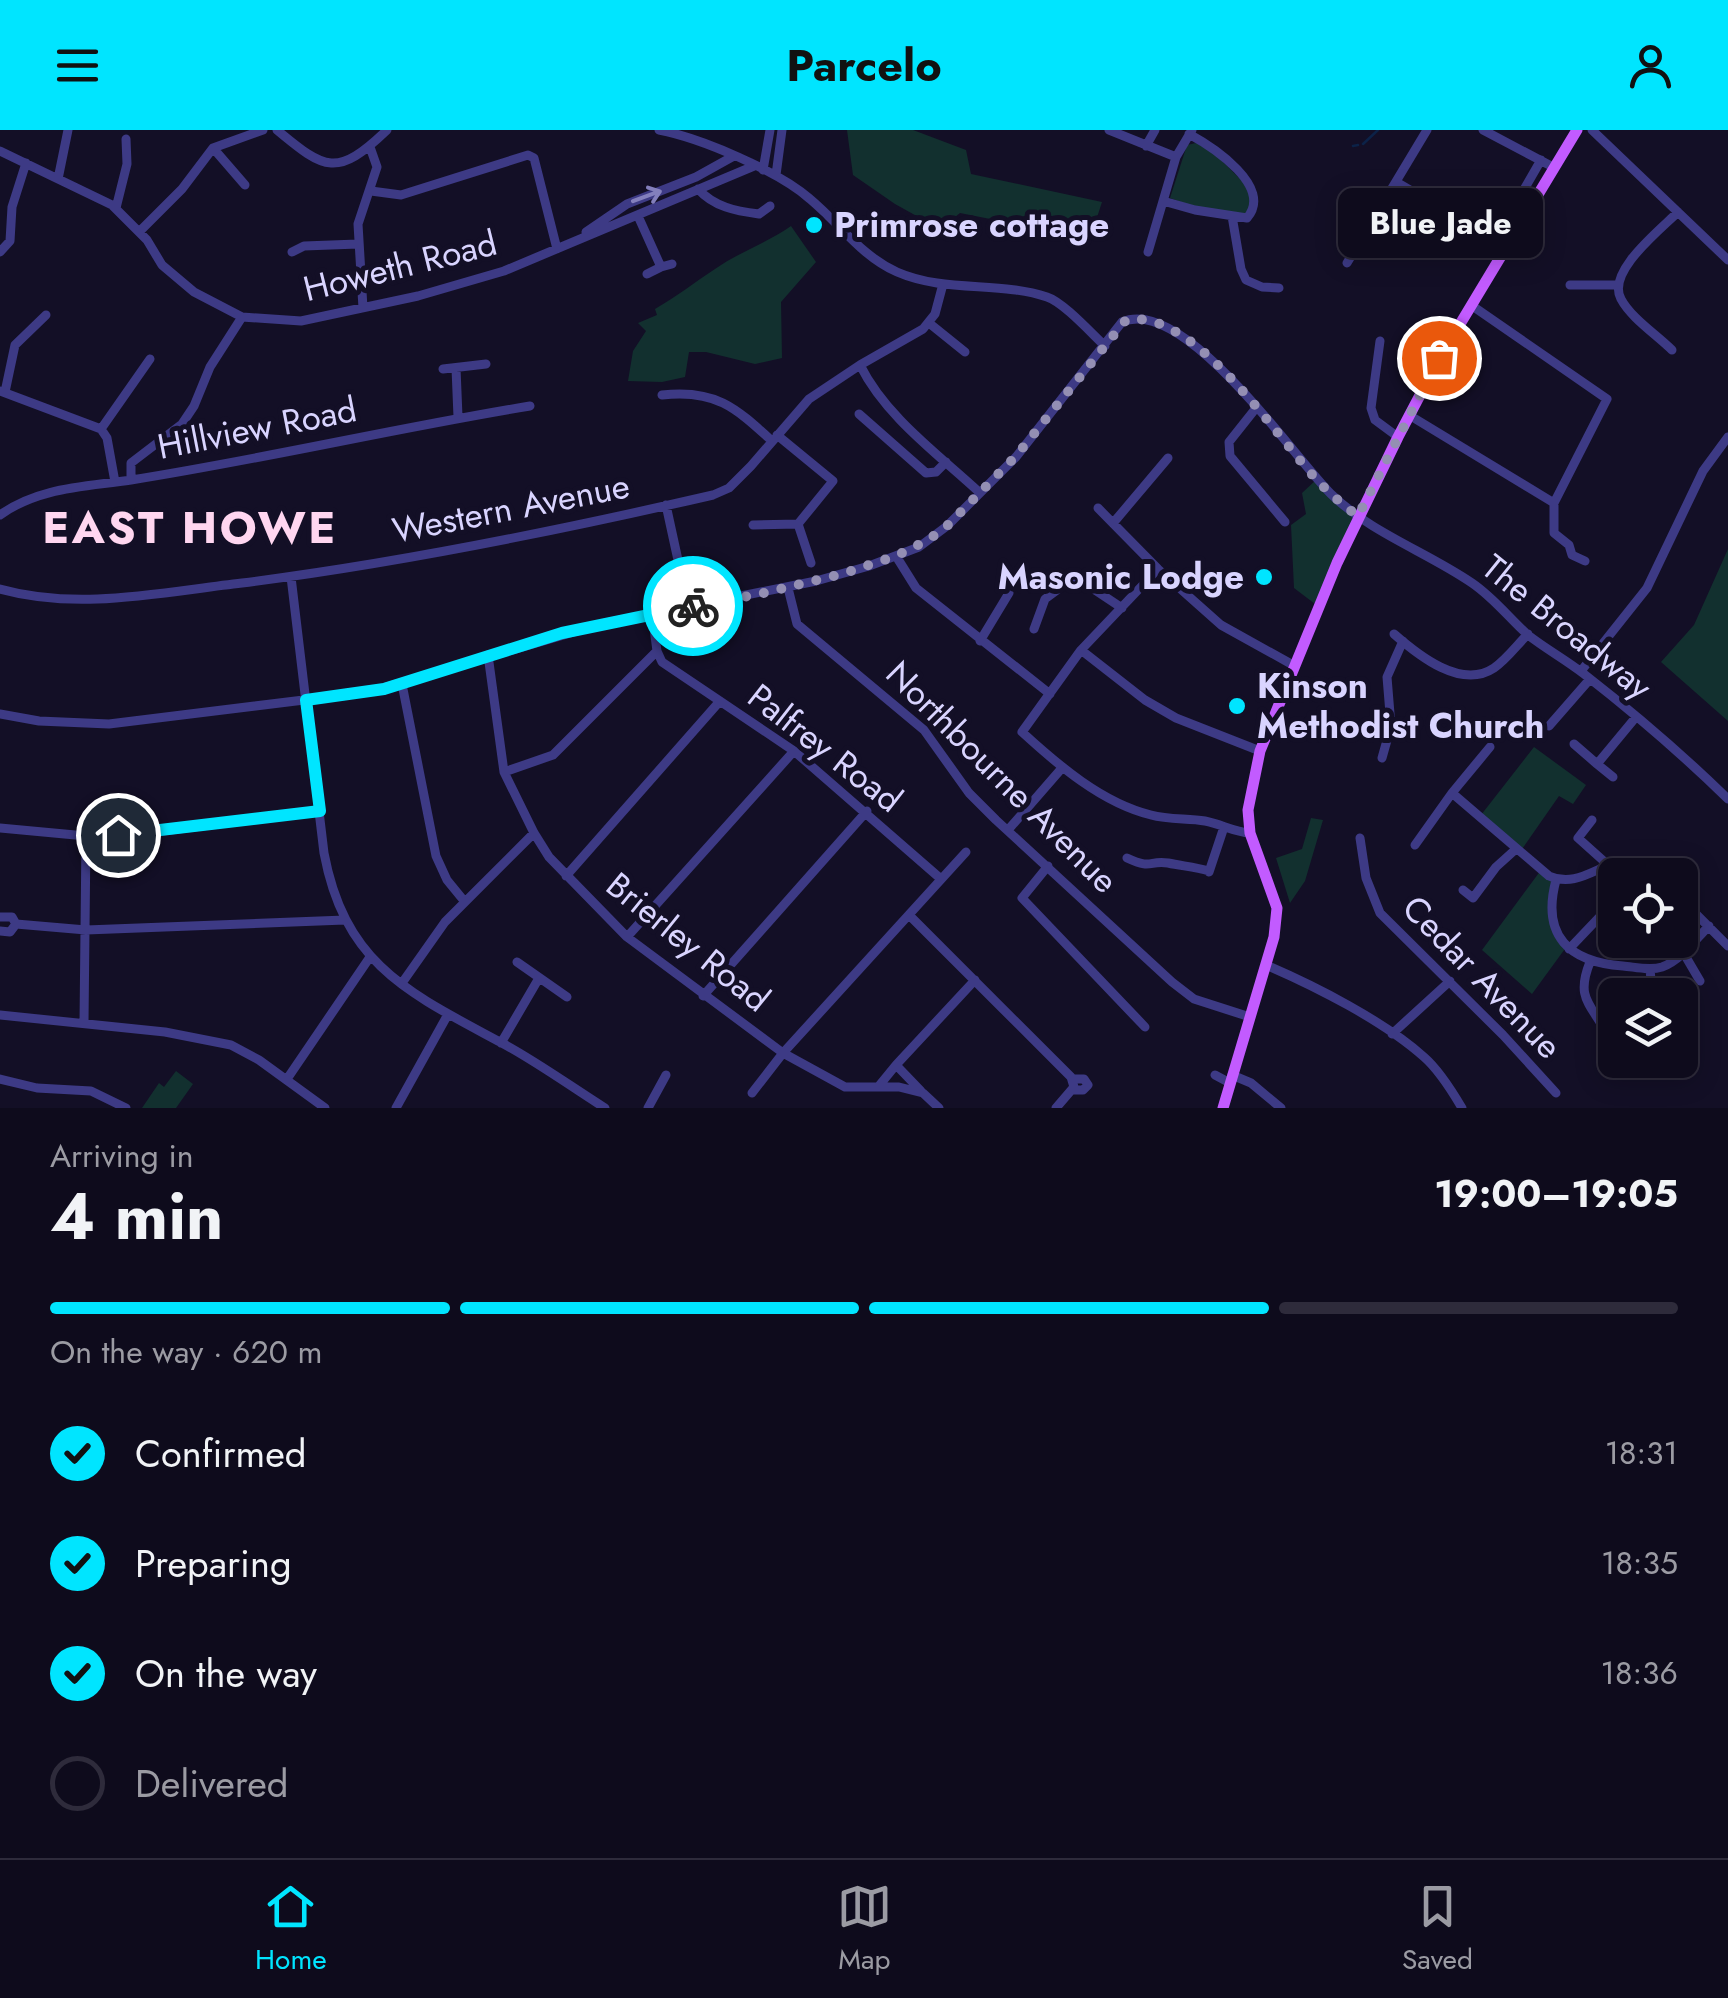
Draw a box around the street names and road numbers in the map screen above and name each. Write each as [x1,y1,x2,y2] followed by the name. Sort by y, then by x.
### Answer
[298,218,502,314] street label: Howeth Road
[153,384,361,472] street label: Hillview Road
[388,461,634,555] street label: Western Avenue
[1471,543,1663,712] street label: The Broadway
[875,650,1129,904] street label: Northbourne Avenue
[737,672,913,824] street label: Palfrey Road
[595,860,781,1024] street label: Brierley Road
[1391,884,1573,1070] street label: Cedar Avenue

